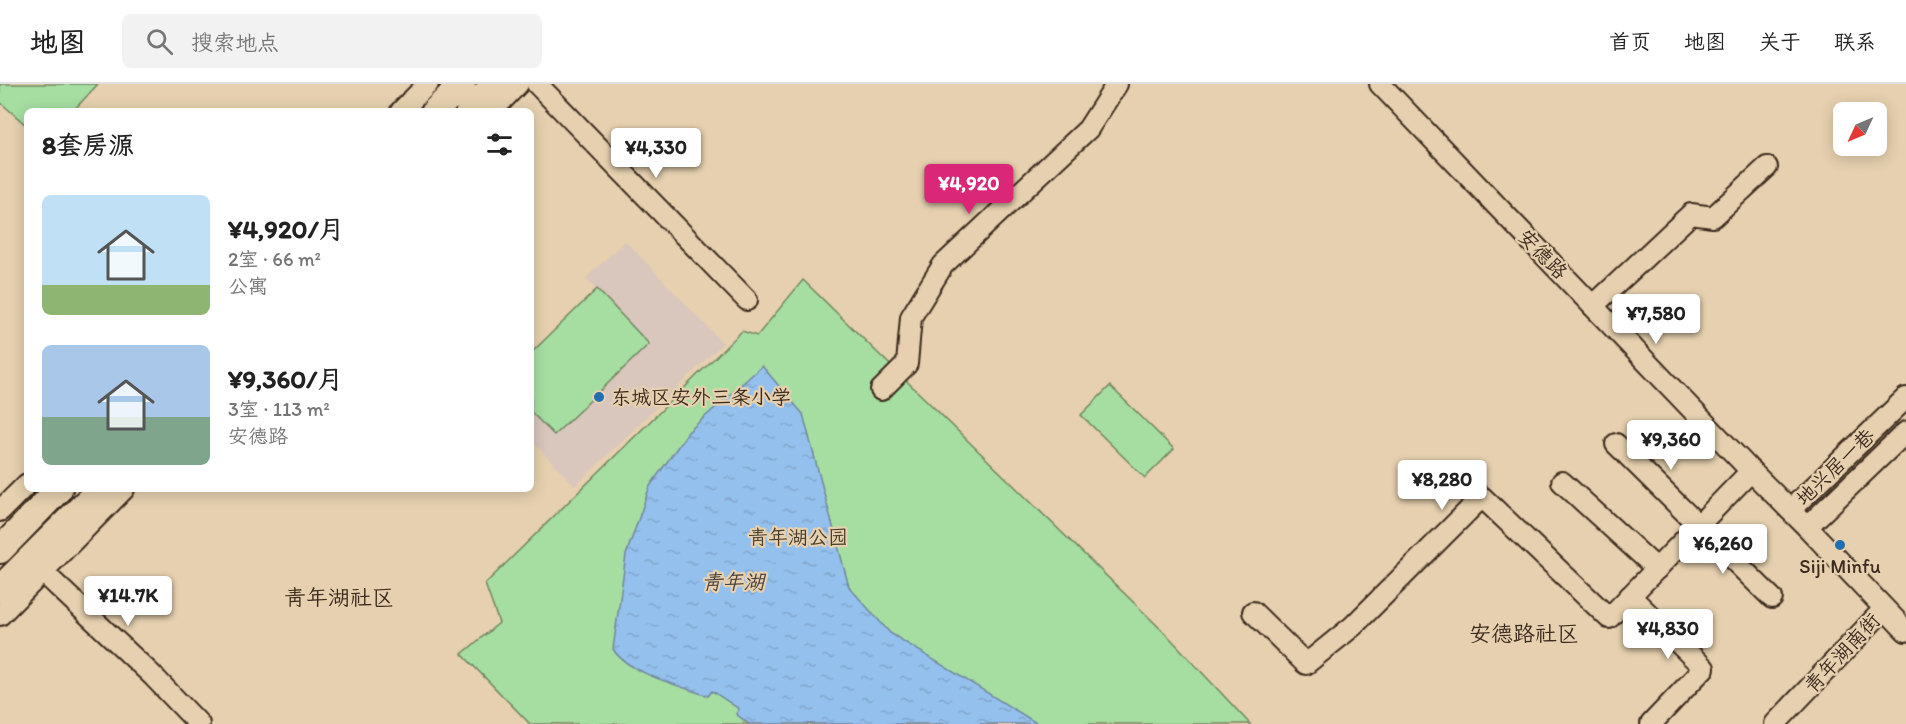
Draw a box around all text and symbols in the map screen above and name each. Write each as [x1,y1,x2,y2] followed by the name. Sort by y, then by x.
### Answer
[122,14,542,68] search box
[30,25,86,59] text: 地图
[143,25,176,58] icon: search
[191,29,279,56] text: 搜索地点
[1609,29,1651,54] text: 首页
[1684,29,1726,54] text: 地图
[1759,29,1801,54] text: 关于
[1834,29,1876,54] text: 联系
[1833,102,1887,156] north arrow
[1833,102,1887,156] map controls
[483,128,516,161] icon: filters
[607,128,705,179] pin: ¥4,330
[42,129,134,161] text: 8套房源
[625,135,687,159] text: ¥4,330
[920,164,1018,215] pin: ¥4,920
[938,171,1000,195] text: ¥4,920
[228,213,345,245] text: ¥4,920/月
[90,219,162,291] icon: home
[1514,224,1573,285] street label: 安德路
[228,247,321,271] text: 2室 · 66 m²
[228,274,268,298] text: 公寓
[1607,294,1705,345] pin: ¥7,580
[1626,301,1686,325] text: ¥7,580
[228,363,343,395] text: ¥9,360/月
[90,369,162,441] icon: home
[611,385,791,409] place label: 东城区安外三条小学
[592,390,606,404] marker: 东城区安外三条小学
[228,397,330,421] text: 3室 · 113 m²
[1622,420,1720,471] pin: ¥9,360
[1791,423,1880,510] street label: 地兴居一巷
[228,424,288,448] text: 安德路
[1641,427,1701,451] text: ¥9,360
[1393,460,1491,511] pin: ¥8,280
[1412,467,1472,491] text: ¥8,280
[1674,524,1772,575] pin: ¥6,260
[748,525,848,549] park label: 青年湖公园
[1693,531,1753,555] text: ¥6,260
[1833,538,1847,552] marker: Siji Minfu
[1799,554,1881,578] place label: Siji Minfu
[702,569,766,594] water label: 青年湖
[79,576,177,627] pin: ¥14.7K
[98,583,158,607] text: ¥14.7K
[284,584,394,611] district label: 青年湖社区
[1799,608,1885,698] street label: 青年湖南街
[1619,609,1717,660] pin: ¥4,830
[1637,616,1699,640] text: ¥4,830
[1469,620,1579,647] district label: 安德路社区

